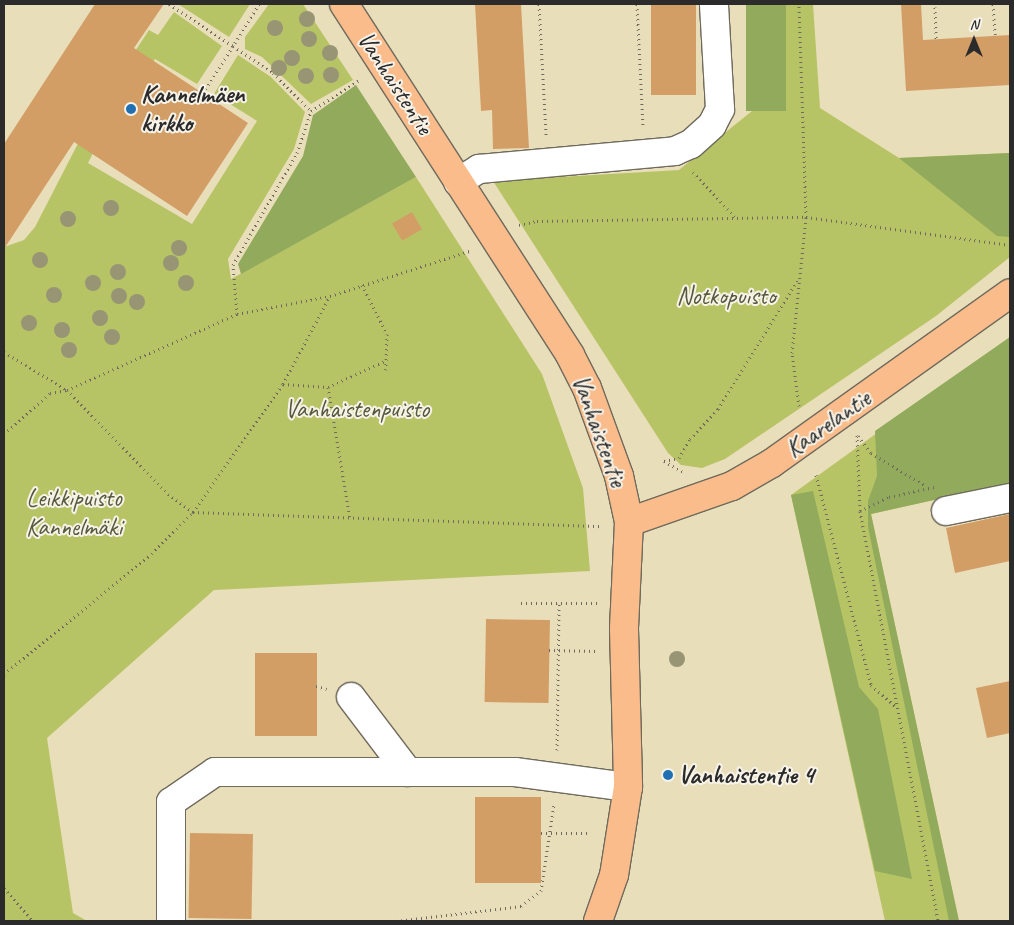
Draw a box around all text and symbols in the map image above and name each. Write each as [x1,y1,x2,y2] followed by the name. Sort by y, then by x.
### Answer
[949,15,999,65] north arrow
[970,16,978,33] text: N
[351,26,439,140] street label: Vanhaistentie
[141,80,245,139] place label: Kannelmäen kirkko
[125,103,137,115] marker: Kannelmäen kirkko
[676,281,776,311] park label: Notkopuisto
[565,371,633,491] street label: Vanhaistentie
[780,384,876,464] street label: Kaarelantie
[285,394,429,424] park label: Vanhaistenpuisto
[26,484,122,543] park label: Leikkipuisto Kannelmäki
[678,760,814,790] place label: Vanhaistentie 4
[662,769,674,781] marker: Vanhaistentie 4

